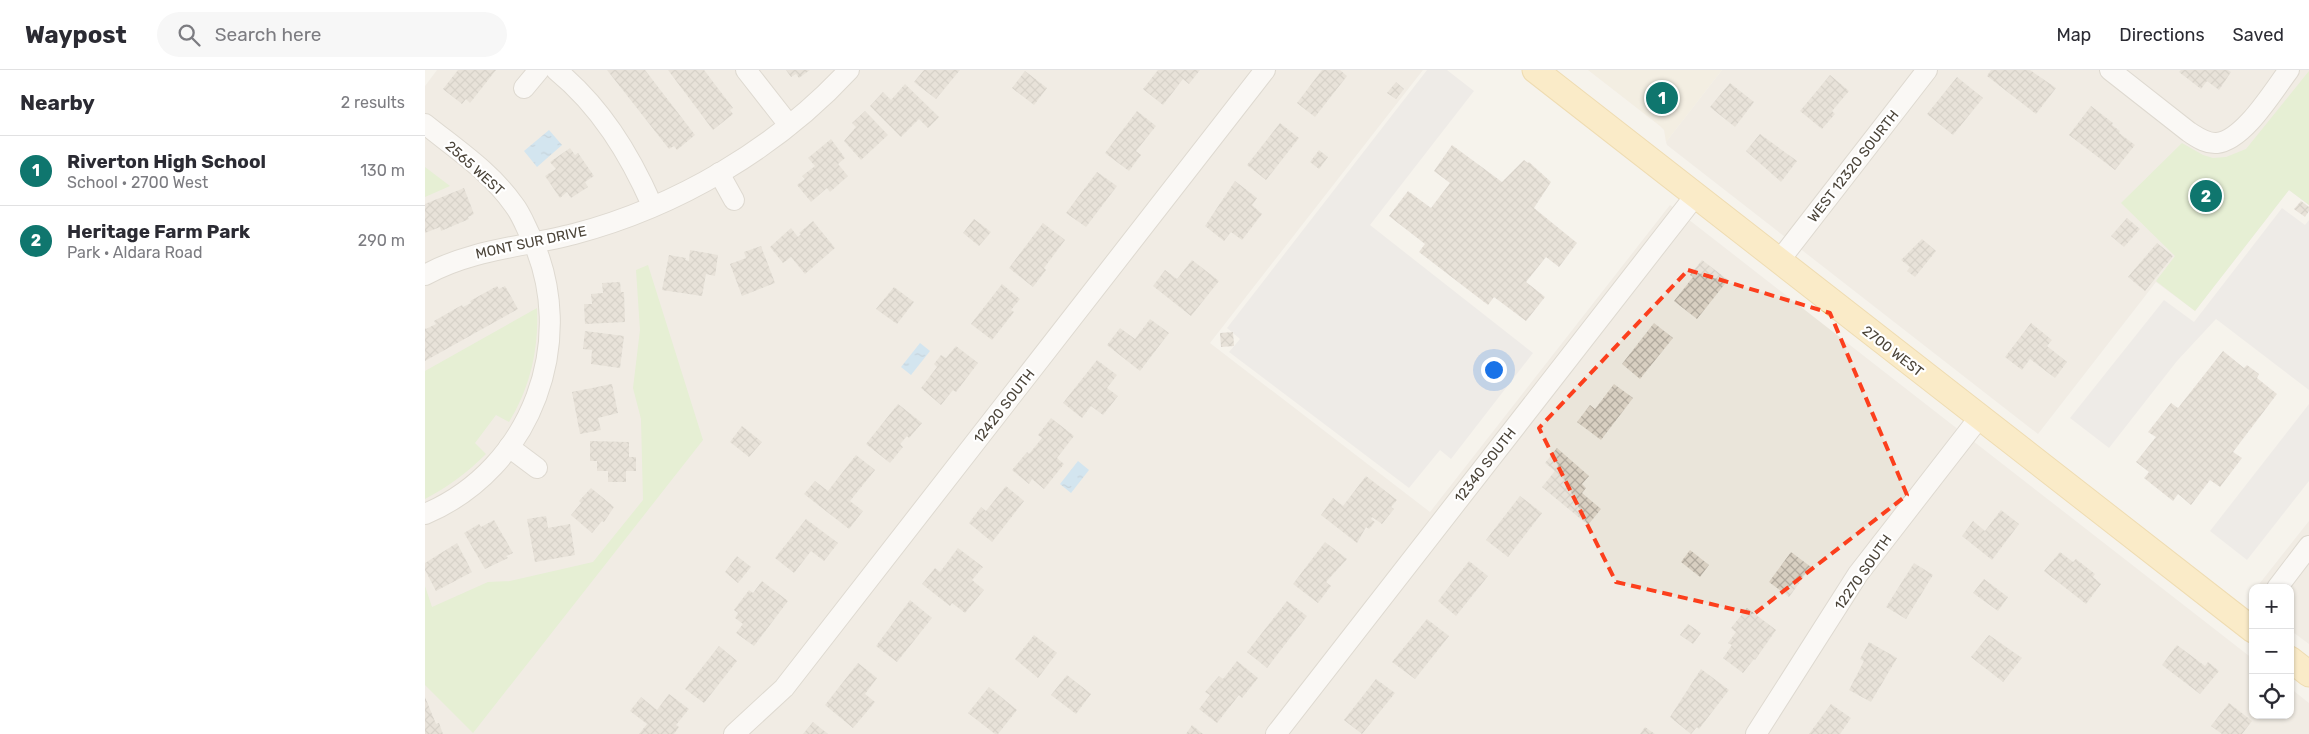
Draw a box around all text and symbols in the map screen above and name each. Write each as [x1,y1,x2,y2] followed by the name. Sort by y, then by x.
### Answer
[157,12,507,57] search box
[25,21,127,49] text: Waypost
[175,21,203,49] icon: search
[215,23,321,46] text: Search here
[2056,24,2091,46] text: Map
[2119,24,2205,46] text: Directions
[2233,24,2284,46] text: Saved
[1646,79,1678,117] pin: 1
[20,90,95,115] text: Nearby
[341,93,405,112] text: 2 results
[1804,107,1903,226] street label: WEST 12320 SOURTH
[442,138,507,199] street label: 2565 WEST
[67,150,266,173] text: Riverton High School
[32,161,40,180] text: 1
[360,161,405,180] text: 130 m
[67,173,208,192] text: School · 2700 West
[2190,177,2222,215] pin: 2
[67,220,250,243] text: Heritage Farm Park
[474,222,588,263] street label: MONT SUR DRIVE
[31,231,41,250] text: 2
[358,231,405,250] text: 290 m
[67,243,202,262] text: Park · Aldara Road
[1859,322,1927,381] street label: 2700 WEST
[1481,357,1507,383] your location
[970,366,1039,447] street label: 12420 SOUTH
[1451,425,1520,506] street label: 12340 SOUTH
[1831,531,1896,613] street label: 12270 SOUTH
[2249,584,2294,719] map controls
[2249,584,2294,629] button: +
[2249,629,2294,674] button: −
[2249,674,2294,719] button: locate

